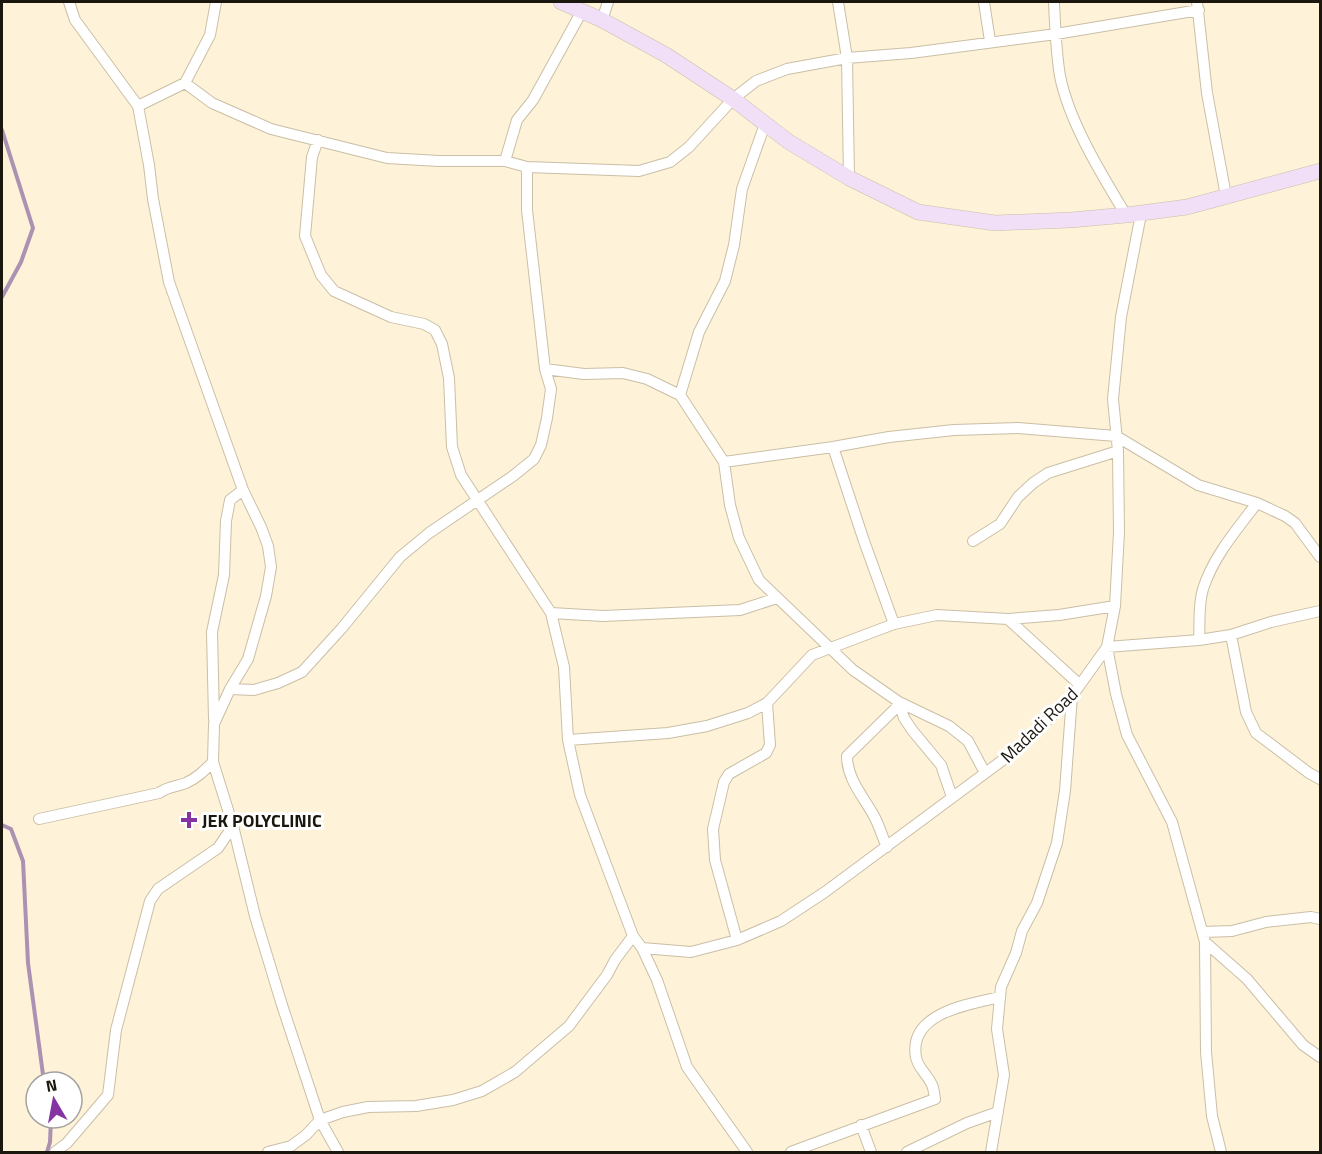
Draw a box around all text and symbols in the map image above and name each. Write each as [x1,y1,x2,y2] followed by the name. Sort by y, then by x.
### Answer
[994,681,1084,769] street label: Madadi Road
[202,807,322,834] place label: JEK POLYCLINIC
[180,811,198,829] marker: JEK POLYCLINIC
[24,1070,84,1130] north arrow
[44,1072,59,1098] text: N

